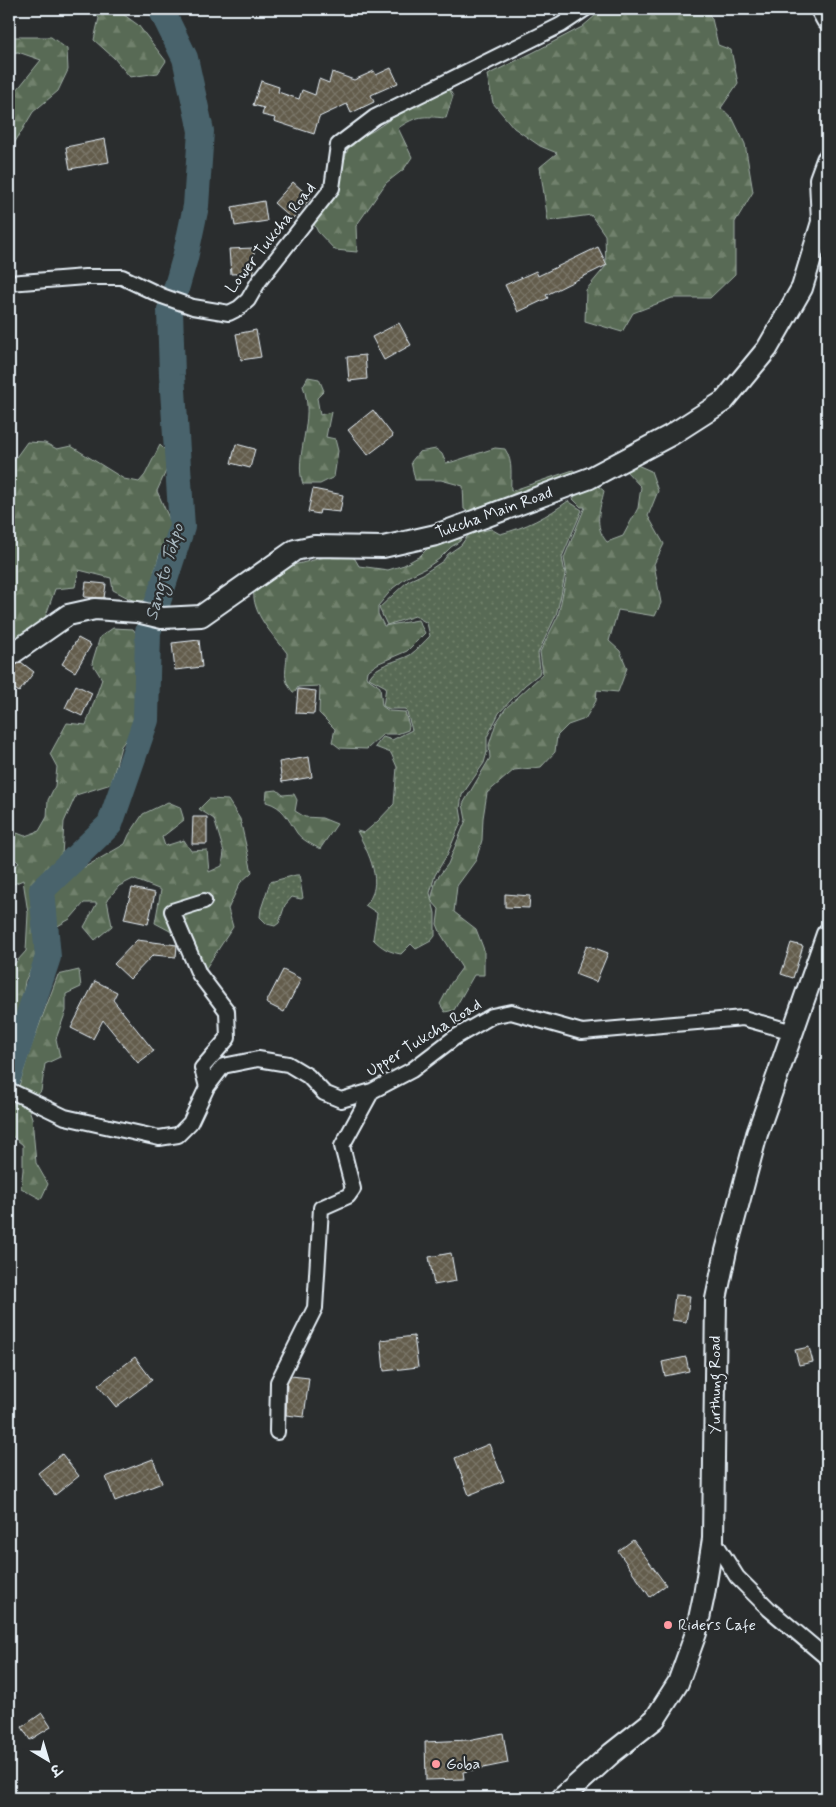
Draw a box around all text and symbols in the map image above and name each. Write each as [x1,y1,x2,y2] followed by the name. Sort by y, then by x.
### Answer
[221,178,321,298] street label: Lower Tukcha Road
[433,482,555,544] street label: Tukcha Main Road
[140,520,193,624] water label: Sangto Tokpo
[363,994,485,1082] street label: Upper Tukcha Road
[705,1336,727,1434] street label: Yurthung Road
[678,1615,756,1636] place label: Riders Cafe
[662,1619,674,1631] marker: Riders Cafe
[22,1734,72,1784] north arrow
[446,1754,480,1775] place label: Goba
[45,1758,66,1780] text: उ
[430,1758,442,1770] marker: Goba

